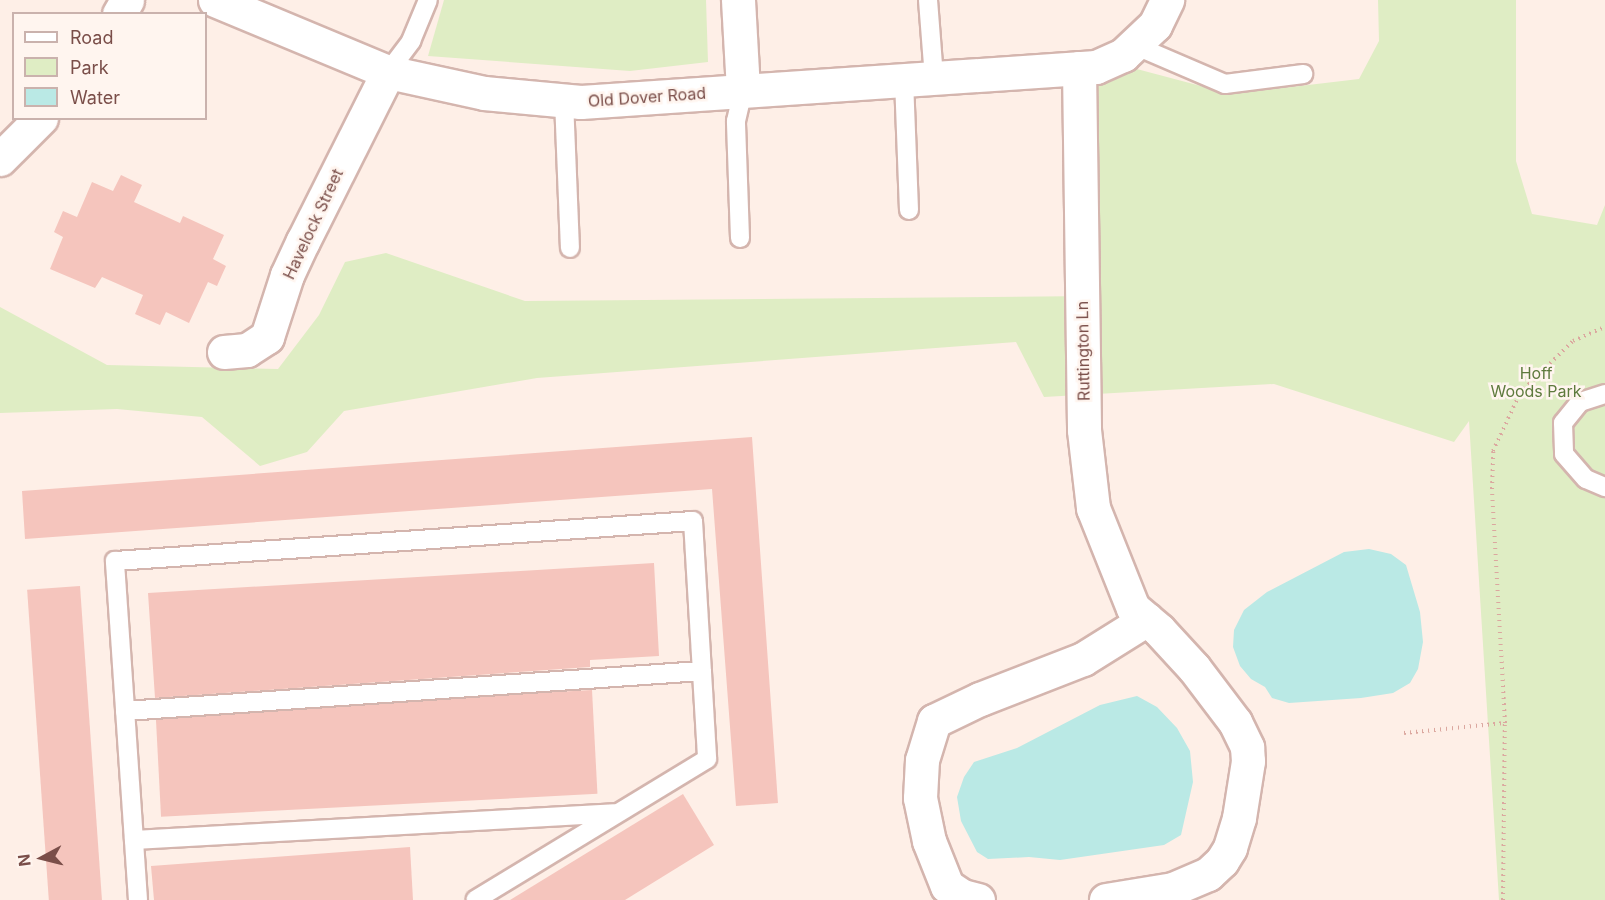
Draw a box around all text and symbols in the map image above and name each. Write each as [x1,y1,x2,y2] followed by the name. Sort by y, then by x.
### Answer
[12,12,207,120] legend
[70,27,113,48] text: Road
[70,57,109,78] text: Park
[587,83,707,111] street label: Old Dover Road
[70,87,120,108] text: Water
[279,166,347,282] street label: Havelock Street
[1073,301,1093,401] street label: Ruttington Ln
[1490,363,1582,401] park label: Hoff Woods Park
[12,828,72,888] north arrow
[13,853,35,867] text: N

